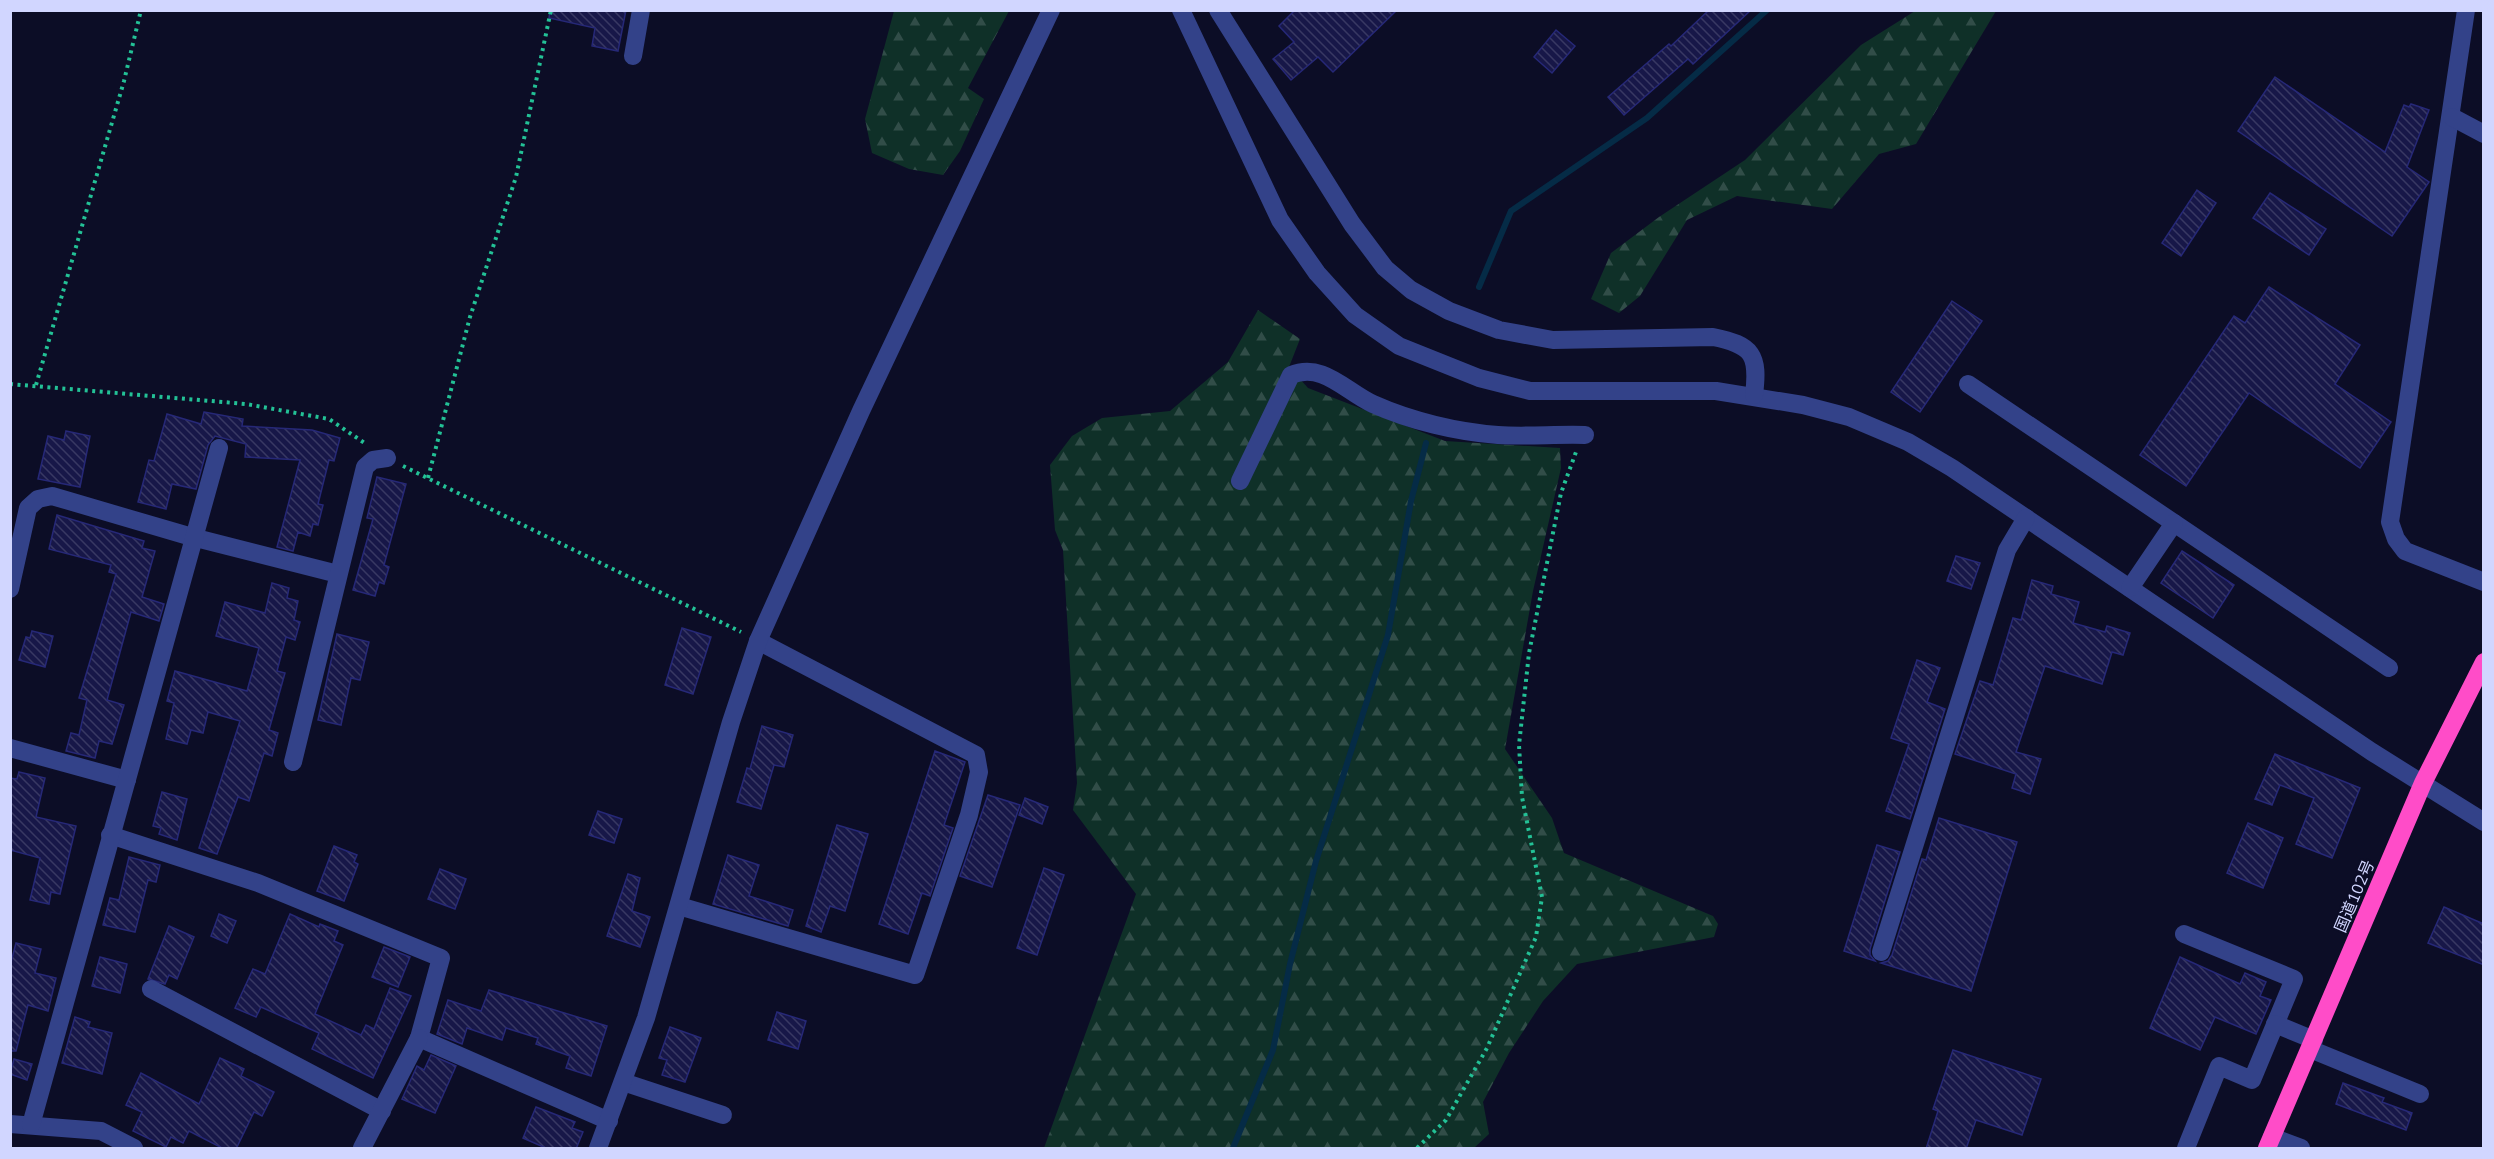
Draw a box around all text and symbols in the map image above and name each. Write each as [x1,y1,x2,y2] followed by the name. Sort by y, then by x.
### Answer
[2330,857,2378,935] street label: 国道102号

